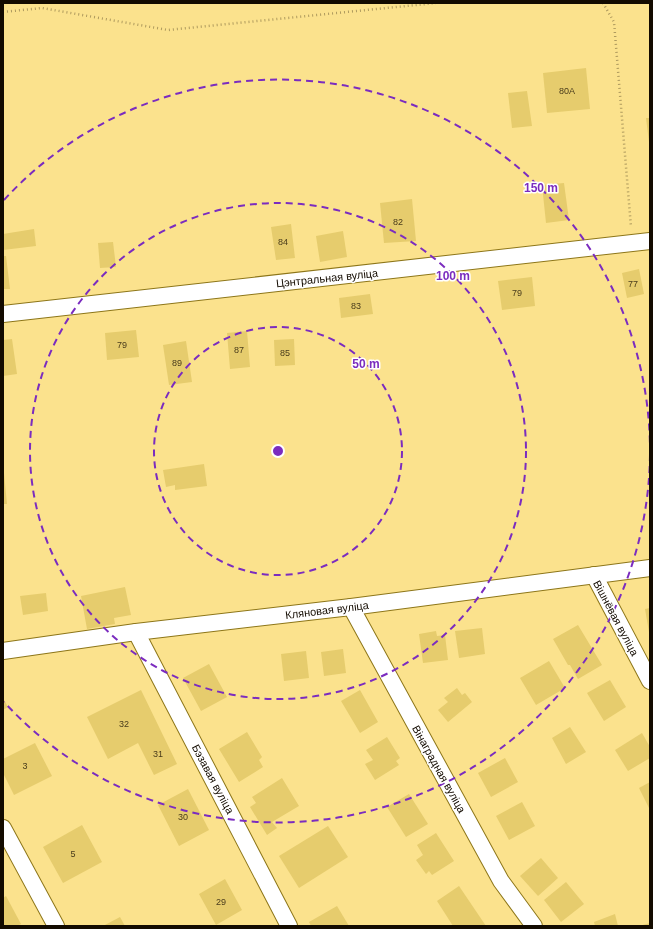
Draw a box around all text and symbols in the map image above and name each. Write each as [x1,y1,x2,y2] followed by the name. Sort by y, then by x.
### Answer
[559,86,575,96] house number: 80А
[524,181,558,195] text: 150 m
[393,217,403,227] house number: 82
[278,237,288,247] house number: 84
[275,267,380,289] street label: Цэнтральная вуліца
[436,269,470,283] text: 100 m
[628,279,638,289] house number: 77
[512,288,522,298] house number: 79
[351,301,361,311] house number: 83
[117,340,127,350] house number: 79
[234,345,244,355] house number: 87
[280,348,290,358] house number: 85
[352,357,380,371] text: 50 m
[172,358,182,368] house number: 89
[271,444,285,458] centre of rings
[591,578,641,659] street label: Вішнёвая вуліца
[285,599,370,621] street label: Кляновая вуліца
[119,719,129,729] house number: 32
[410,723,468,816] street label: Вінаградная вуліца
[190,742,237,817] street label: Бэзавая вуліца
[153,749,163,759] house number: 31
[22,761,28,771] house number: 3
[178,812,188,822] house number: 30
[70,849,76,859] house number: 5
[216,897,226,907] house number: 29

